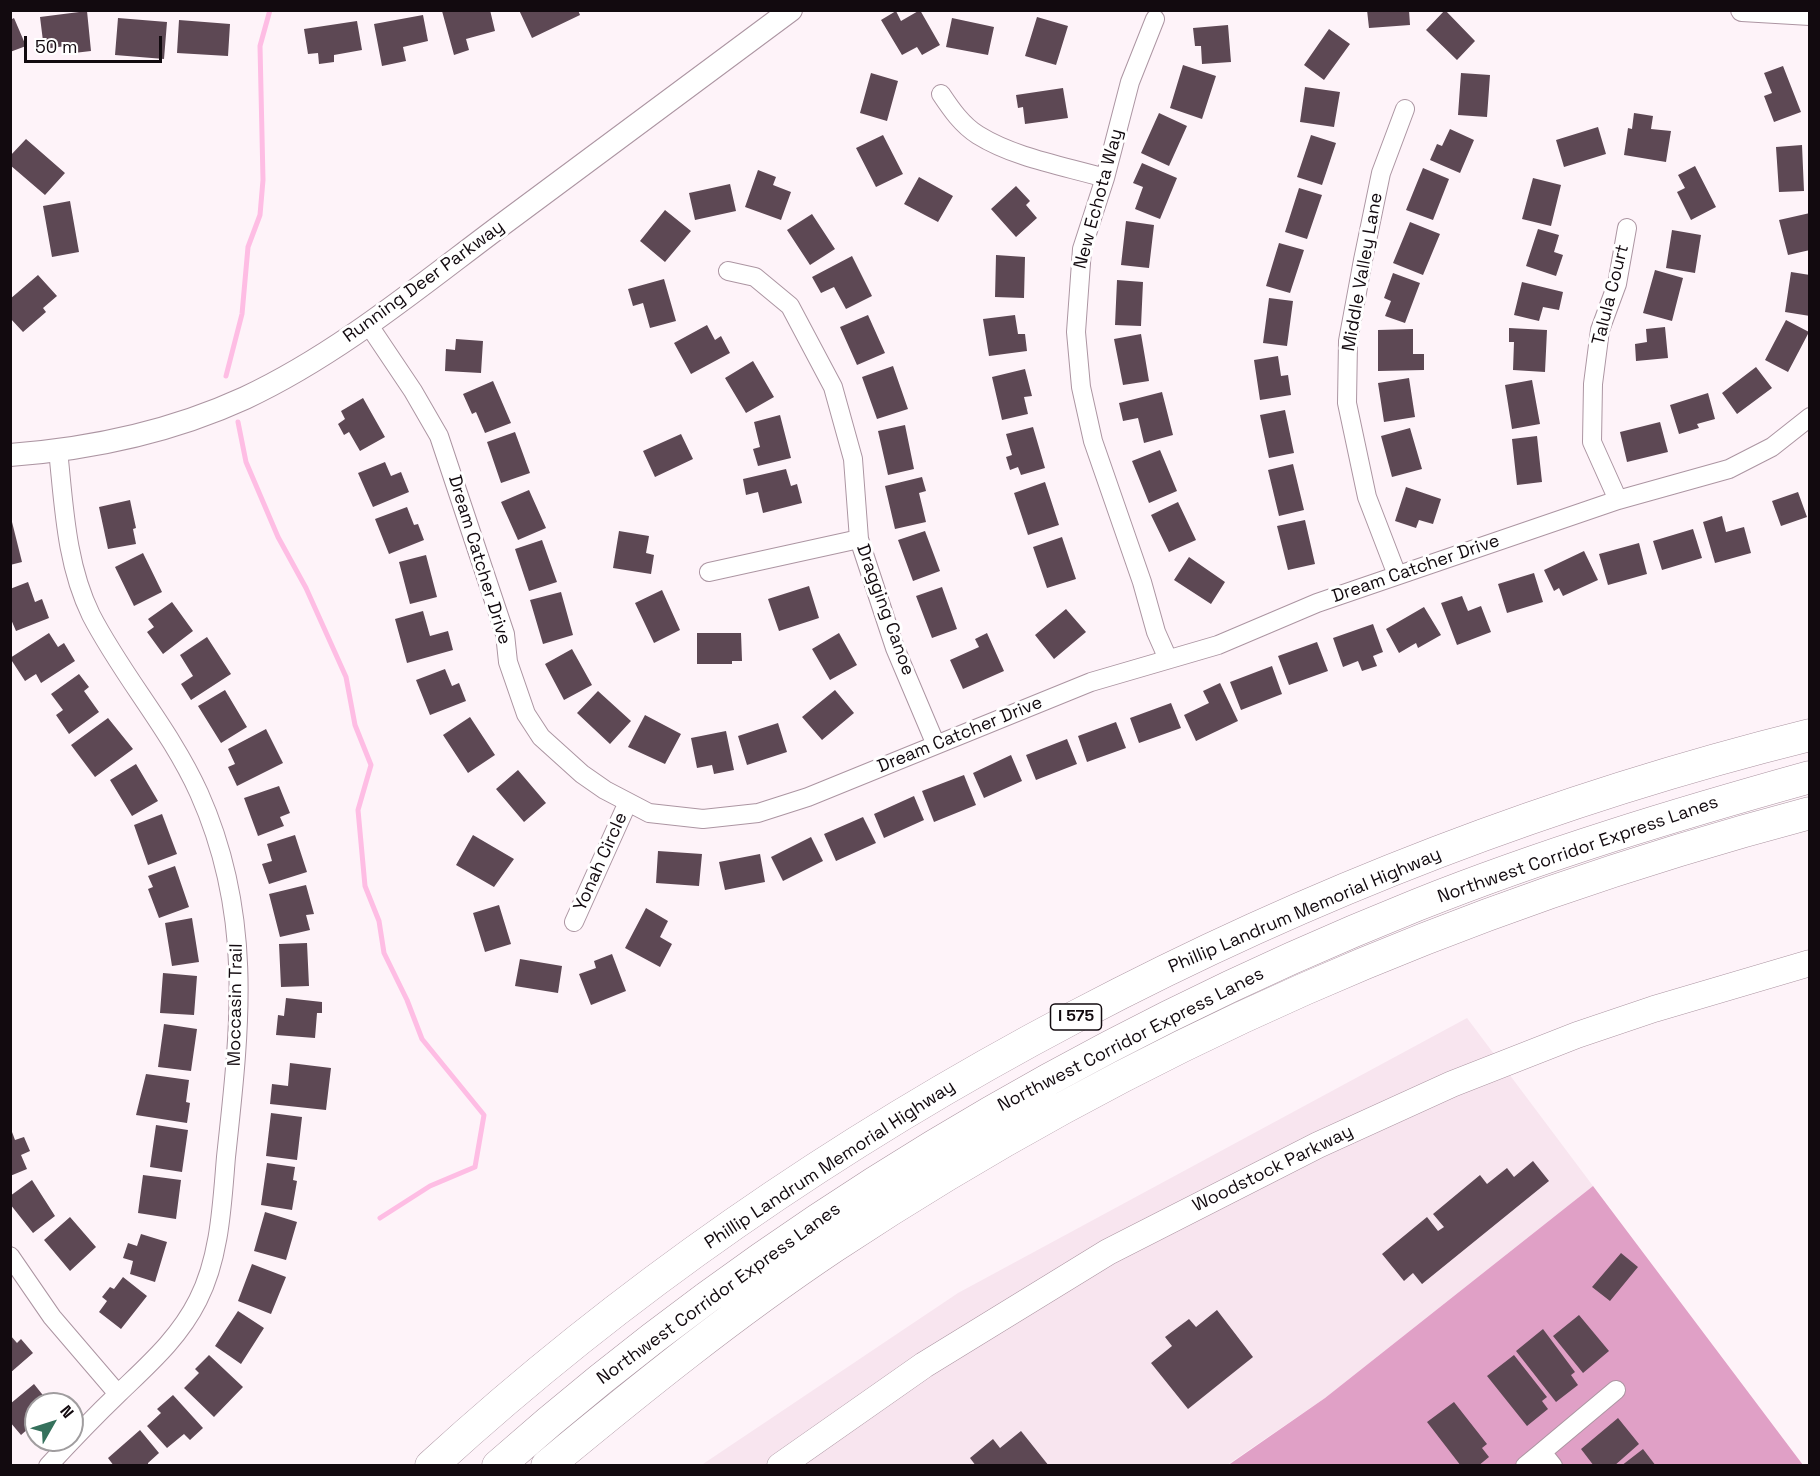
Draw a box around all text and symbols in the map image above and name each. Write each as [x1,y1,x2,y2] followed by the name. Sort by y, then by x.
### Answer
[27,24,165,62] scale bar
[35,35,77,58] text: 50 m
[1070,127,1128,271] street label: New Echota Way
[1338,191,1388,353] street label: Middle Valley Lane
[339,216,509,348] street label: Running Deer Parkway
[1588,242,1634,348] street label: Talula Court
[443,473,515,647] street label: Dream Catcher Drive
[1329,530,1503,608] street label: Dream Catcher Drive
[851,541,919,679] street label: Dragging Canoe
[874,692,1046,778] street label: Dream Catcher Drive
[1435,792,1721,908] street label: Northwest Corridor Express Lanes
[570,809,632,915] street label: Yonah Circle
[1165,844,1445,978] street label: Phillip Landrum Memorial Highway
[224,943,248,1067] street label: Moccasin Trail
[994,963,1268,1117] street label: Northwest Corridor Express Lanes
[1050,1004,1102,1030] road number: I 575
[701,1076,959,1254] street label: Phillip Landrum Memorial Highway
[1189,1121,1357,1217] street label: Woodstock Parkway
[593,1198,845,1390] street label: Northwest Corridor Express Lanes
[24,1392,84,1452] north arrow
[55,1401,78,1422] text: N

